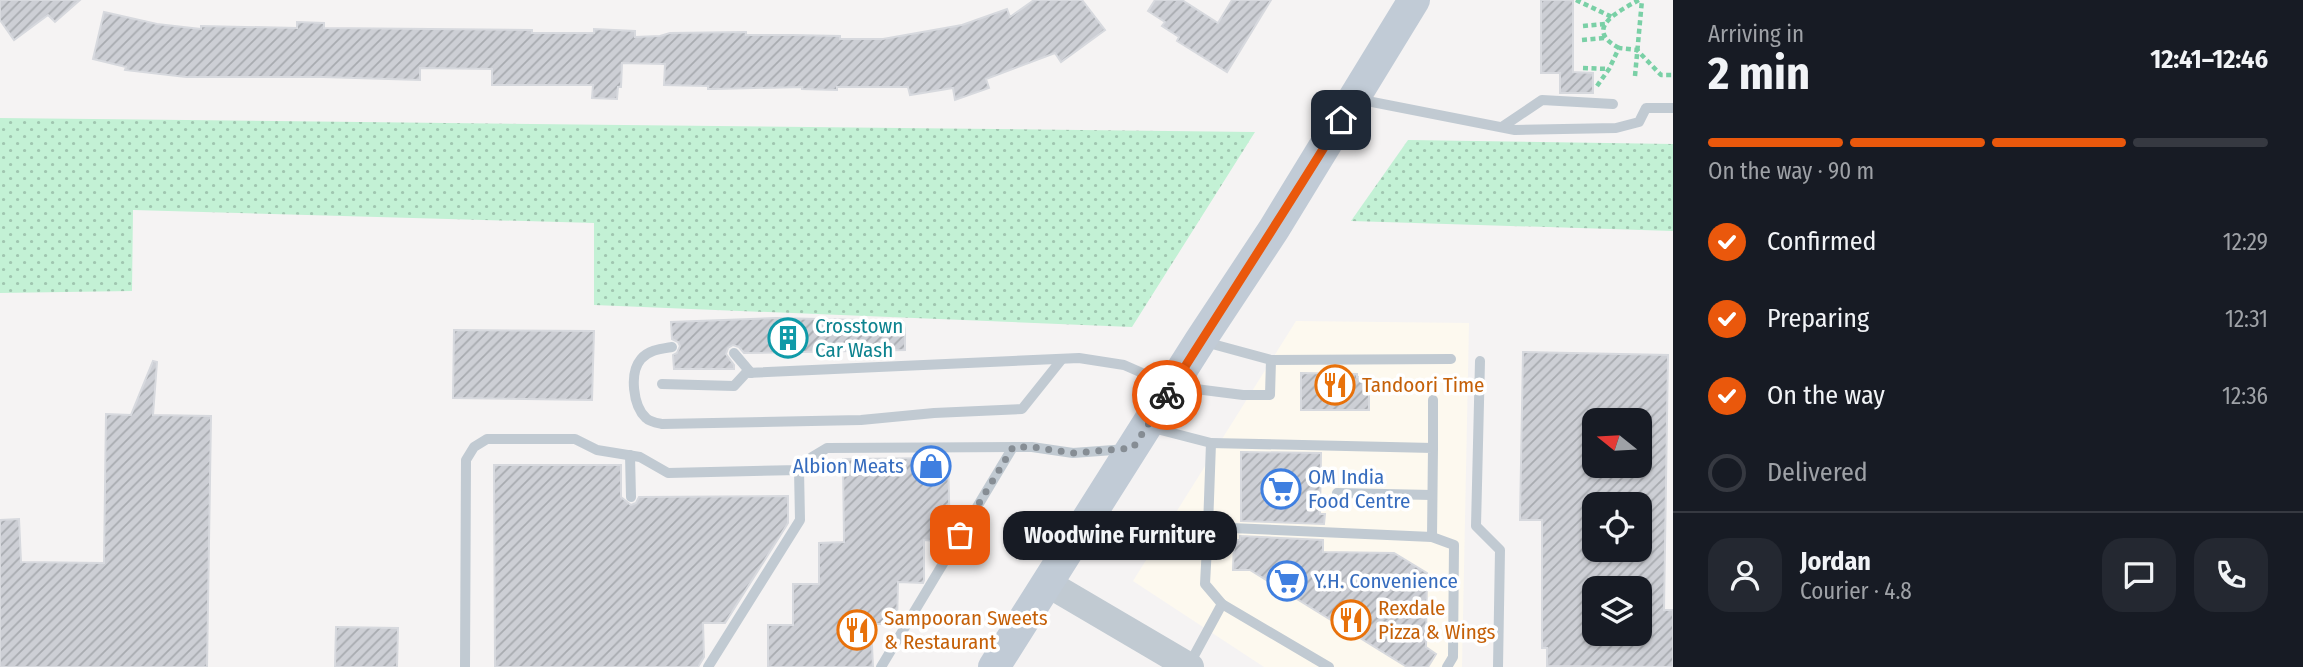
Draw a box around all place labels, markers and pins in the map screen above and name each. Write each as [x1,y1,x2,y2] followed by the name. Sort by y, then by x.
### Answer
[1311,90,1371,150] pin
[815,313,903,363] place label: Crosstown Car Wash
[767,317,809,359] building icon: Crosstown Car Wash
[1314,364,1356,406] restaurant icon: Tandoori Time
[1362,372,1484,398] place label: Tandoori Time
[910,445,952,487] shop icon: Albion Meats
[793,453,904,479] place label: Albion Meats
[1308,464,1410,514] place label: OM India Food Centre
[1260,468,1302,510] supermarket icon: OM India Food Centre
[930,505,990,565] pin
[1002,510,1236,560] callout: Woodwine Furniture
[1266,560,1308,602] supermarket icon: Y.H. Convenience
[1314,568,1458,594] place label: Y.H. Convenience
[1378,595,1496,645] place label: Rexdale Pizza & Wings
[1330,599,1372,641] restaurant icon: Rexdale Pizza & Wings
[884,605,1048,655] place label: Sampooran Sweets & Restaurant
[836,609,878,651] restaurant icon: Sampooran Sweets & Restaurant

